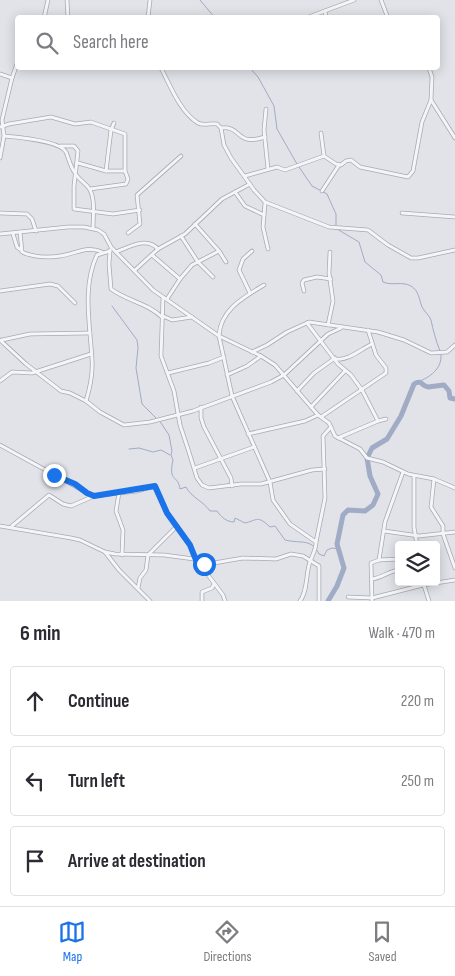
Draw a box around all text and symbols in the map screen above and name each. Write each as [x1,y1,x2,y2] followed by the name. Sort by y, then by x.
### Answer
[15,15,440,70] search box
[33,29,61,57] icon: search
[73,31,149,54] text: Search here
[43,464,66,487] route end
[395,541,440,586] map controls
[395,541,440,586] button: layers
[193,553,216,576] route start
[20,621,61,646] text: 6 min
[369,624,435,643] text: Walk · 470 m
[21,687,49,715] icon: ahead
[68,690,129,713] text: Continue
[401,692,434,711] text: 220 m
[21,767,49,795] icon: left
[68,770,125,793] text: Turn left
[401,772,434,791] text: 250 m
[21,847,49,875] icon: arrive
[68,850,206,873] text: Arrive at destination
[58,918,86,965] tab: Map
[203,918,252,965] tab: Directions
[368,918,397,965] tab: Saved

